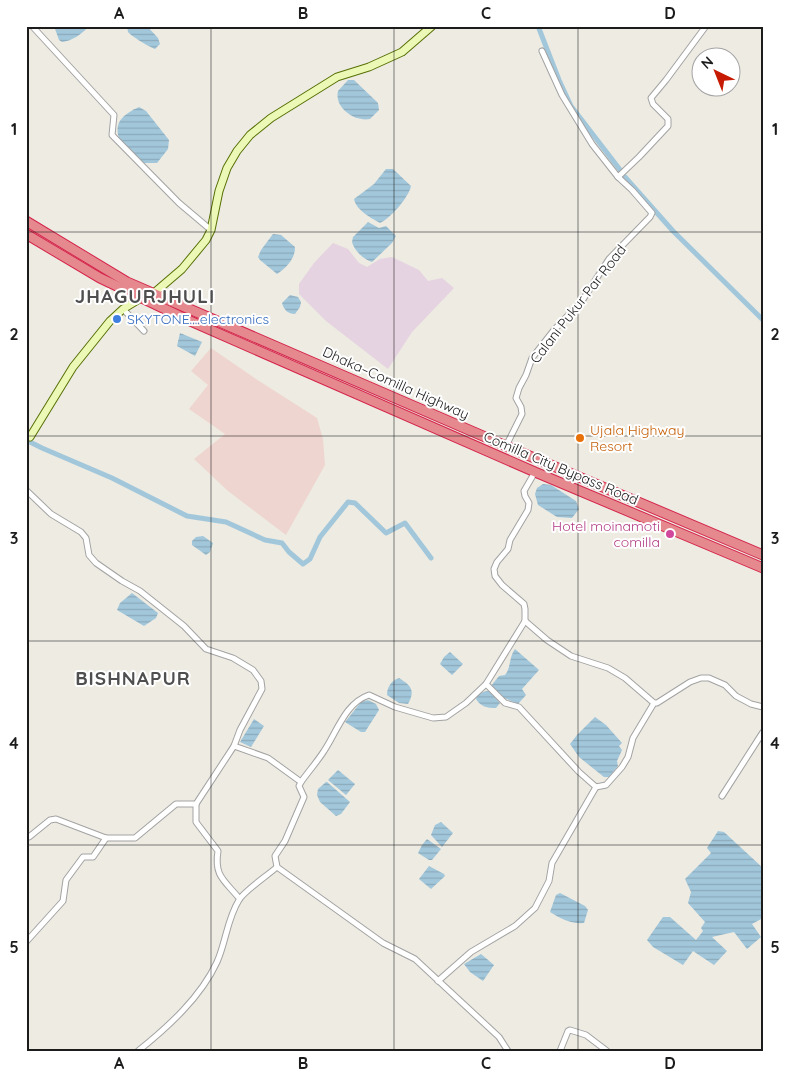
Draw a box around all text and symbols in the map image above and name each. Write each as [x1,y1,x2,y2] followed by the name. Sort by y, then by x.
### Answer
[114,3,125,23] text: A
[298,3,308,23] text: B
[481,3,491,23] text: C
[664,3,676,23] text: D
[692,48,742,98] north arrow
[697,52,717,73] text: N
[11,119,17,139] text: 1
[772,119,778,139] text: 1
[526,241,630,367] street label: Calani Pukur Par Road
[75,284,215,308] district label: JHAGURJHULI
[127,310,269,328] place label: SKYTONE....electronics
[111,313,123,325] marker: SKYTONE....electronics
[9,324,19,344] text: 2
[770,324,780,344] text: 2
[320,343,472,423] street label: Dhaka–Comilla Highway
[590,421,685,455] place label: Ujala Highway Resort
[481,427,641,509] street label: Comilla City Bypass Road
[574,432,586,444] marker: Ujala Highway Resort
[552,517,660,551] place label: Hotel moinamoti comilla
[10,528,18,548] text: 3
[664,528,676,540] marker: Hotel moinamoti comilla
[771,528,779,548] text: 3
[75,666,191,690] district label: BISHNAPUR
[9,733,19,753] text: 4
[770,733,780,753] text: 4
[9,937,19,957] text: 5
[770,937,780,957] text: 5
[114,1053,125,1073] text: A
[298,1053,308,1073] text: B
[481,1053,491,1073] text: C
[664,1053,676,1073] text: D

